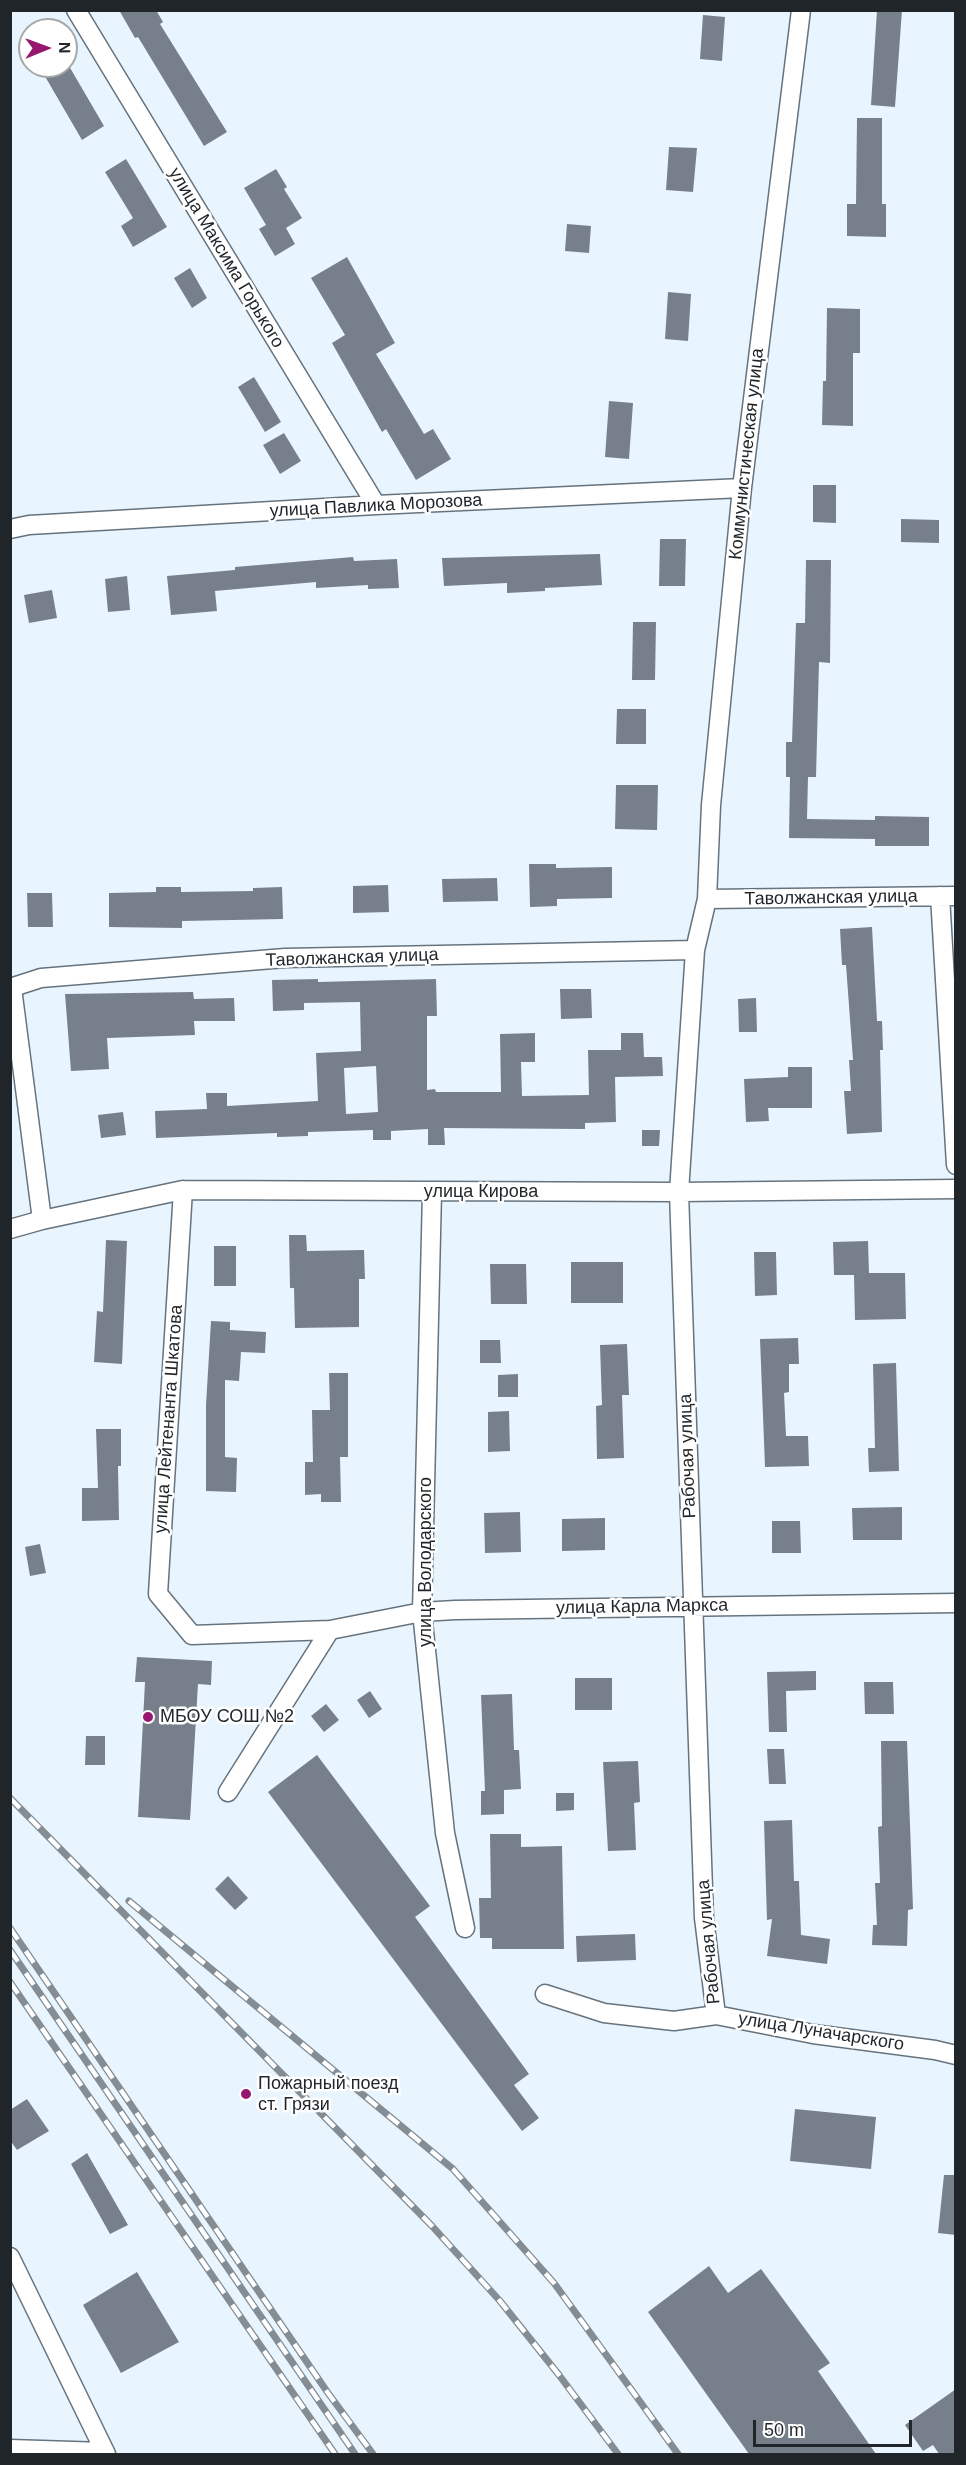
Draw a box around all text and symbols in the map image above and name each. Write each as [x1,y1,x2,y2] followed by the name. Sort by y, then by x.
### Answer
[18,18,78,78] north arrow
[56,42,73,54] text: N
[164,164,288,352] street label: улица Максима Горького
[725,347,769,561] street label: Коммунистическая улица
[269,490,483,522] street label: улица Павлика Морозова
[744,886,918,910] street label: Таволжанская улица
[265,944,439,972] street label: Таволжанская улица
[424,1181,538,1203] street label: улица Кирова
[150,1304,188,1534] street label: улица Лейтенанта Шкатова
[675,1393,701,1519] street label: Рабочая улица
[415,1477,437,1647] street label: улица Володарского
[556,1595,728,1619] street label: улица Карла Маркса
[160,1706,294,1728] place label: МБОУ СОШ №2
[141,1710,155,1724] marker: МБОУ СОШ №2
[693,1879,725,2005] street label: Рабочая улица
[736,2008,906,2056] street label: улица Луначарского
[258,2073,398,2116] place label: Пожарный поезд ст. Грязи
[239,2087,253,2101] marker: Пожарный поезд ст. Грязи
[756,2408,915,2446] scale bar
[764,2420,804,2440] text: 50 m

